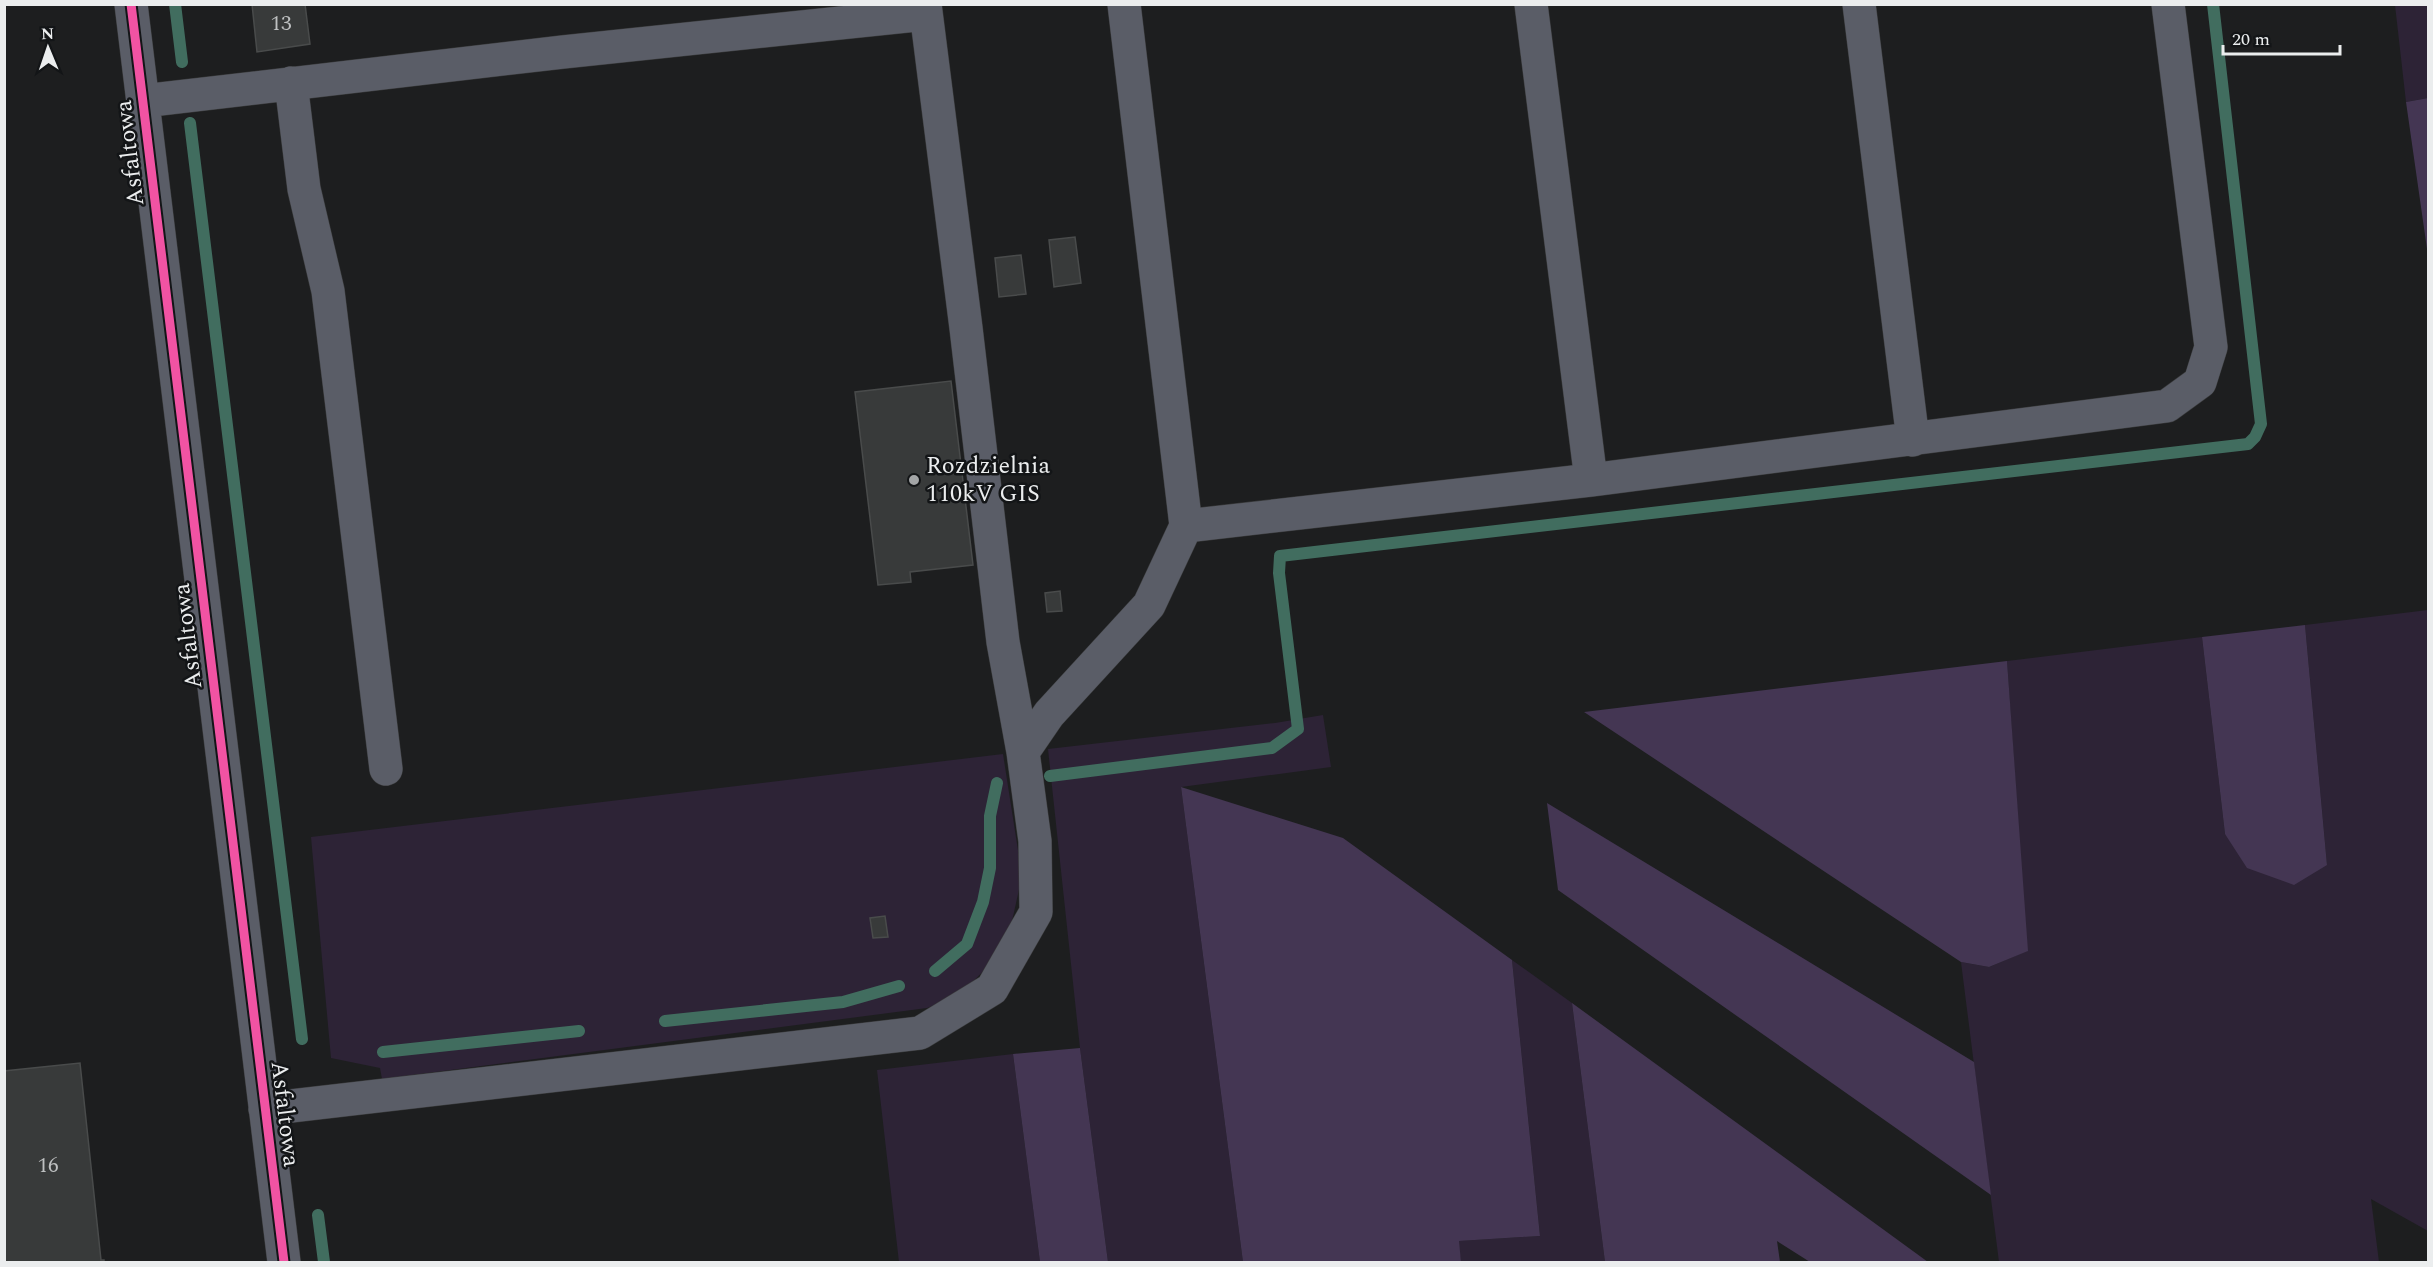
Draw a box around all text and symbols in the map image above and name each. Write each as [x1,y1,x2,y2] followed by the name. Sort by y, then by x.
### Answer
[271,8,292,40] house number: 13
[18,18,78,78] north arrow
[2223,18,2340,56] scale bar
[41,22,54,46] text: N
[2232,26,2270,53] text: 20 m
[106,98,154,208] street label: Asfaltowa
[926,448,1050,512] place label: Rozdzielnia 110kV GIS
[907,473,921,487] marker: Rozdzielnia 110kV GIS
[164,581,212,691] street label: Asfaltowa
[261,1059,309,1169] street label: Asfaltowa
[38,1150,59,1182] house number: 16

